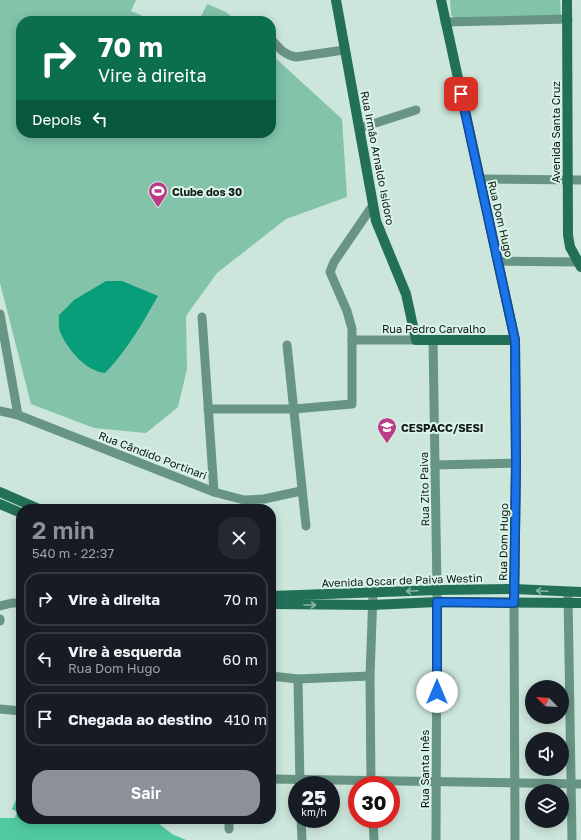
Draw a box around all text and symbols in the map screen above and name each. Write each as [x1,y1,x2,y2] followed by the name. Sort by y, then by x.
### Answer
[98,30,163,63] text: 70 m
[32,32,84,84] icon: right
[98,64,207,86] text: Vire à direita
[444,77,478,111] pin
[549,81,562,183] street label: Avenida Santa Cruz
[450,83,472,105] icon: arrive
[359,90,397,227] street label: Rua Irmão Arnaldo Isidoro
[89,108,111,130] icon: left
[32,110,81,128] text: Depois
[147,180,169,208] sports icon: Clube dos 30
[486,180,516,259] street label: Rua Dom Hugo
[172,185,242,198] place label: Clube dos 30
[382,322,486,335] street label: Rua Pedro Carvalho
[376,416,398,444] school or university icon: CESPACC/SESI
[401,421,484,434] place label: CESPACC/SESI
[97,428,209,482] street label: Rua Cândido Portinari
[417,452,431,526] street label: Rua Zito Paiva
[496,502,510,581] street label: Rua Dom Hugo
[32,515,94,544] text: 2 min
[218,517,260,559] button: close
[32,545,114,561] text: 540 m · 22:37
[321,571,483,589] street label: Avenida Oscar de Paiva Westin
[406,587,419,594] one-way arrow
[536,587,549,594] one-way arrow
[34,588,56,610] icon: right
[68,590,160,608] text: Vire à direita
[224,590,258,608] text: 70 m
[303,601,316,609] one-way arrow
[68,642,181,660] text: Vire à esquerda
[34,648,56,670] icon: left
[223,650,258,668] text: 60 m
[68,660,160,676] text: Rua Dom Hugo
[416,671,458,713] position arrow
[525,680,569,724] north arrow
[525,680,569,828] map controls
[34,708,56,730] icon: arrive
[68,710,212,728] text: Chegada ao destino
[224,710,267,728] text: 410 m
[418,730,431,808] street label: Rua Santa Inês
[525,732,569,776] button: sound
[32,770,260,816] button: Sair
[348,776,400,828] speed limit sign: 30
[525,784,569,828] button: layers
[302,785,326,809] text: 25
[301,806,327,818] text: km/h

